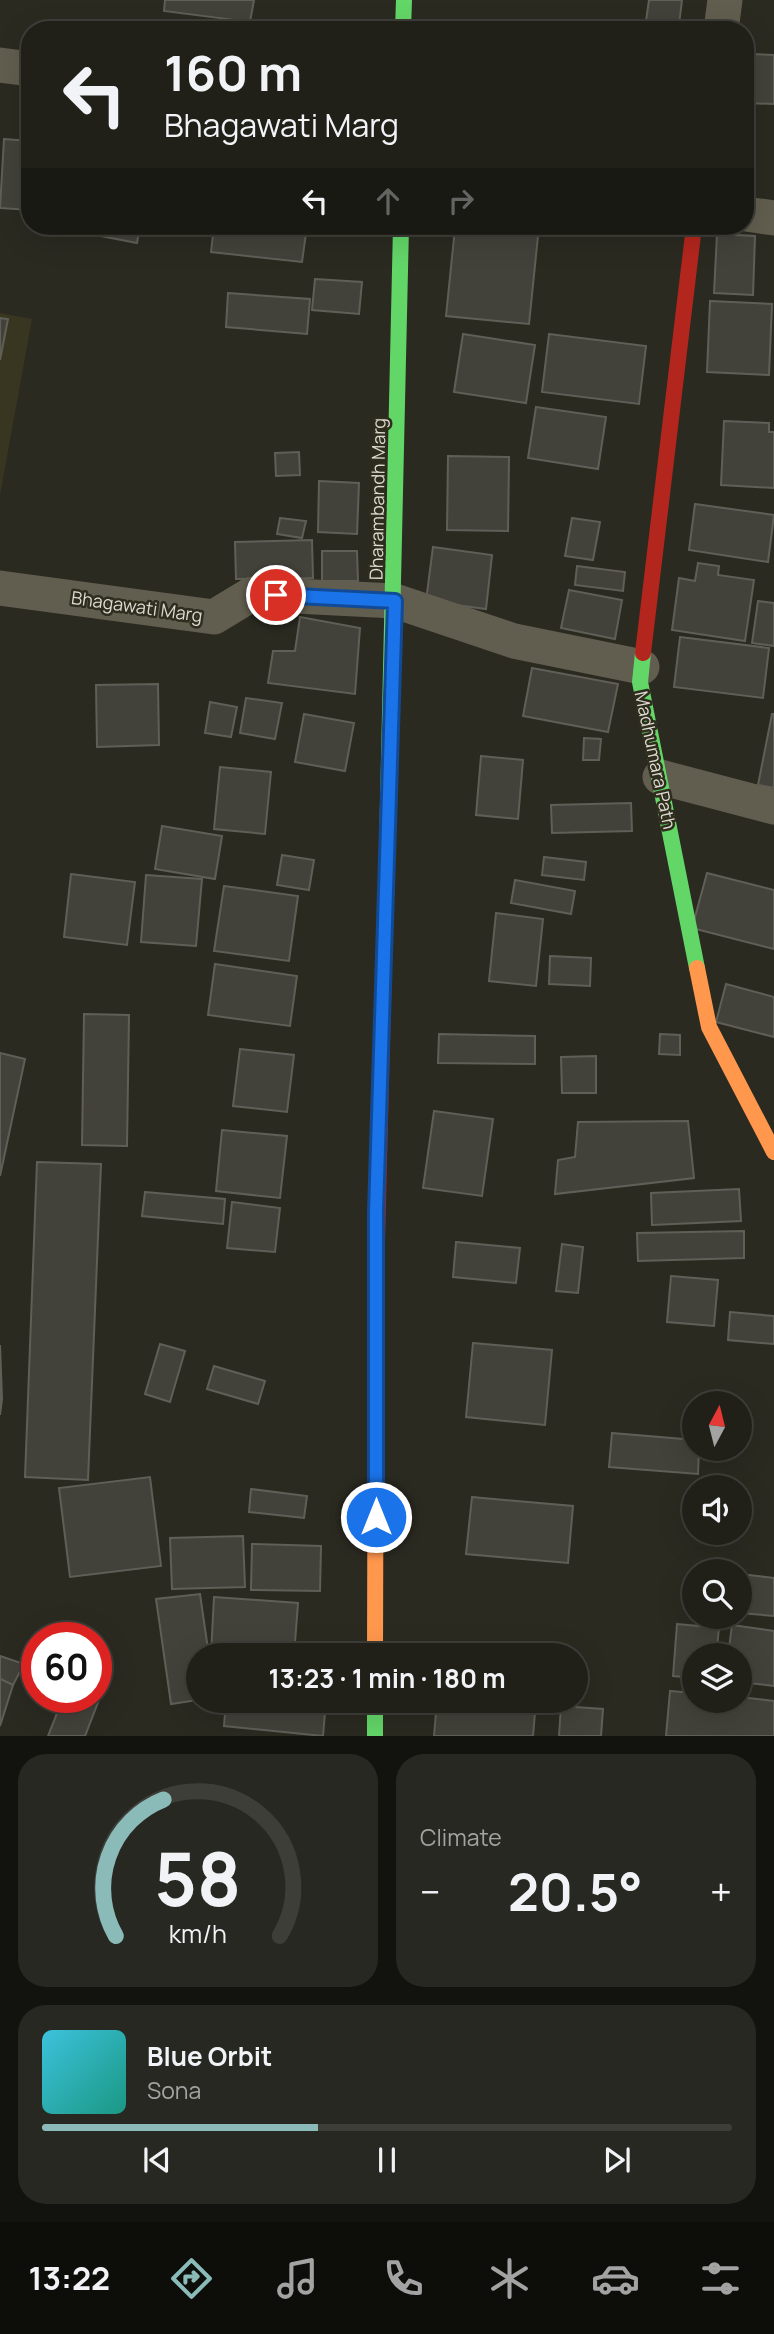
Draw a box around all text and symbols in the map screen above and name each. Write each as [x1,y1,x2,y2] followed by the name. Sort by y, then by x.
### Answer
[164,39,302,106] text: 160 m
[49,49,140,140] icon: left
[164,103,399,147] text: Bhagawati Marg
[296,182,334,220] icon: left
[369,182,407,220] icon: ahead
[442,182,480,220] icon: right
[364,418,390,580] street label: Dharambandh Marg
[246,565,306,625] pin
[257,576,295,614] icon: arrive
[70,585,204,627] street label: Bhagawati Marg
[630,689,682,831] street label: Madhumara Path
[682,1391,752,1461] north arrow
[682,1391,752,1713] map controls
[682,1475,752,1545] button: sound
[339,1480,413,1554] position arrow
[682,1559,752,1629] button: search
[21,1622,112,1713] speed limit sign: 60
[682,1643,752,1713] button: layers
[268,1660,506,1696] text: 13:23 · 1 min · 180 m
[420,1821,502,1853] text: Climate
[154,1829,242,1929] text: 58
[508,1856,643,1927] text: 20.5°
[420,1865,441,1917] text: −
[710,1865,732,1917] text: +
[169,1916,227,1951] text: km/h
[147,2038,272,2074] text: Blue Orbit
[147,2074,201,2106] text: Sona
[138,2141,176,2179] icon: previous
[368,2141,406,2179] icon: pause
[598,2141,636,2179] icon: next
[167,2254,216,2303] icon: directions
[273,2254,322,2303] icon: music
[379,2254,428,2303] icon: phone
[485,2254,534,2303] icon: climate
[591,2254,640,2303] icon: car
[696,2254,745,2303] icon: filters
[28,2256,110,2300] text: 13:22

